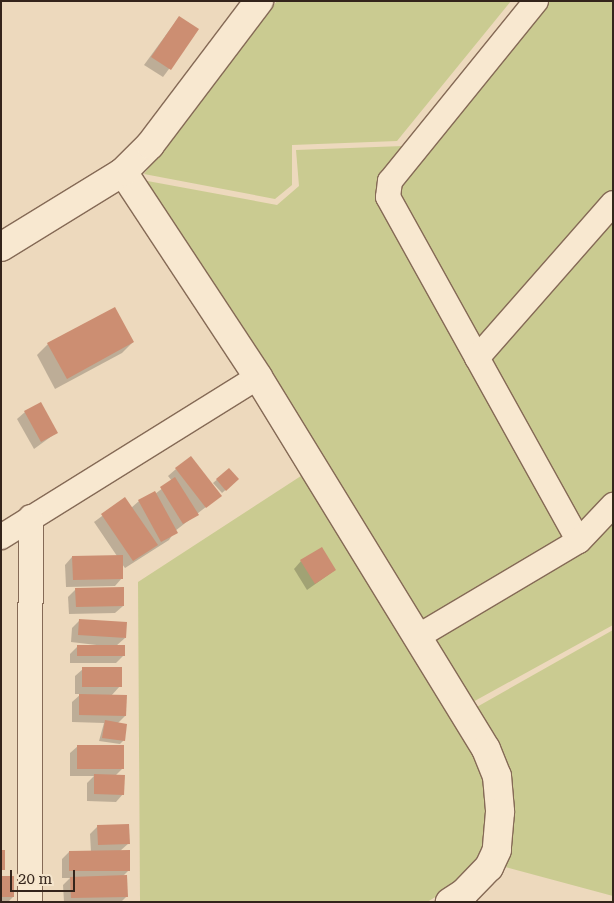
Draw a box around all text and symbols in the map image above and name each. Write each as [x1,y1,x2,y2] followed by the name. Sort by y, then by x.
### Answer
[12,860,78,892] scale bar
[18,870,52,888] text: 20 m

